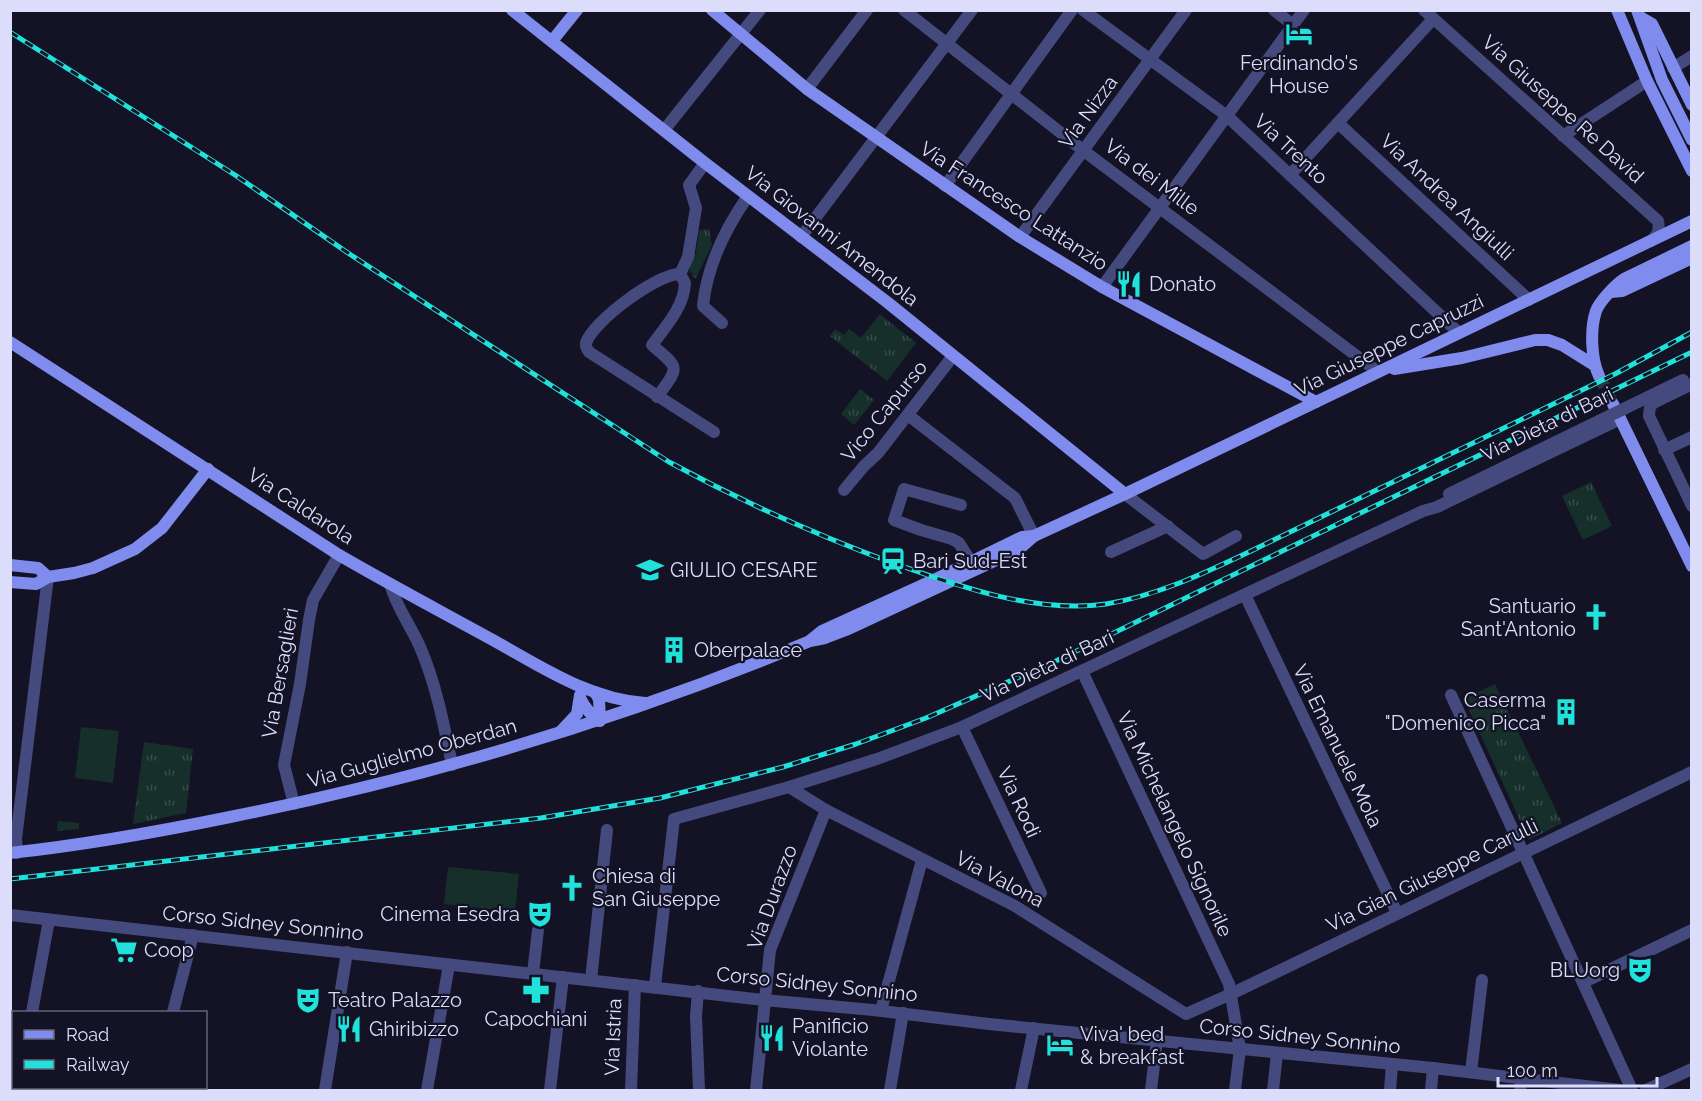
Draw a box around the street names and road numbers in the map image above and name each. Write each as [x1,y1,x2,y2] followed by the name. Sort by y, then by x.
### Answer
[1477,30,1649,188] street label: Via Giuseppe Re David
[1054,71,1122,153] street label: Via Nizza
[1249,109,1333,189] street label: Via Trento
[1375,129,1519,265] street label: Via Andrea Angiulli
[1100,134,1204,220] street label: Via dei Mille
[916,136,1113,276] street label: Via Francesco Lattanzio
[740,161,924,311] street label: Via Giovanni Amendola
[1291,289,1487,401] street label: Via Giuseppe Capruzzi
[836,355,932,466] street label: Vico Capurso
[1477,382,1617,466] street label: Via Dieta di Bari
[243,463,359,549] street label: Via Caldarola
[257,606,303,740] street label: Via Bersaglieri
[976,625,1118,707] street label: Via Dieta di Bari
[1288,661,1388,831] street label: Via Emanuele Mola
[1112,708,1238,941] street label: Via Michelangelo Signorile
[305,713,519,793] street label: Via Guglielmo Oberdan
[992,763,1046,841] street label: Via Rodi
[1322,813,1542,937] street label: Via Gian Giuseppe Carulli
[742,841,802,952] street label: Via Durazzo
[952,846,1048,912] street label: Via Valona
[161,901,365,946] street label: Corso Sidney Sonnino
[715,962,919,1007] street label: Corso Sidney Sonnino
[600,998,626,1076] street label: Via Istria
[1198,1014,1402,1059] street label: Corso Sidney Sonnino

